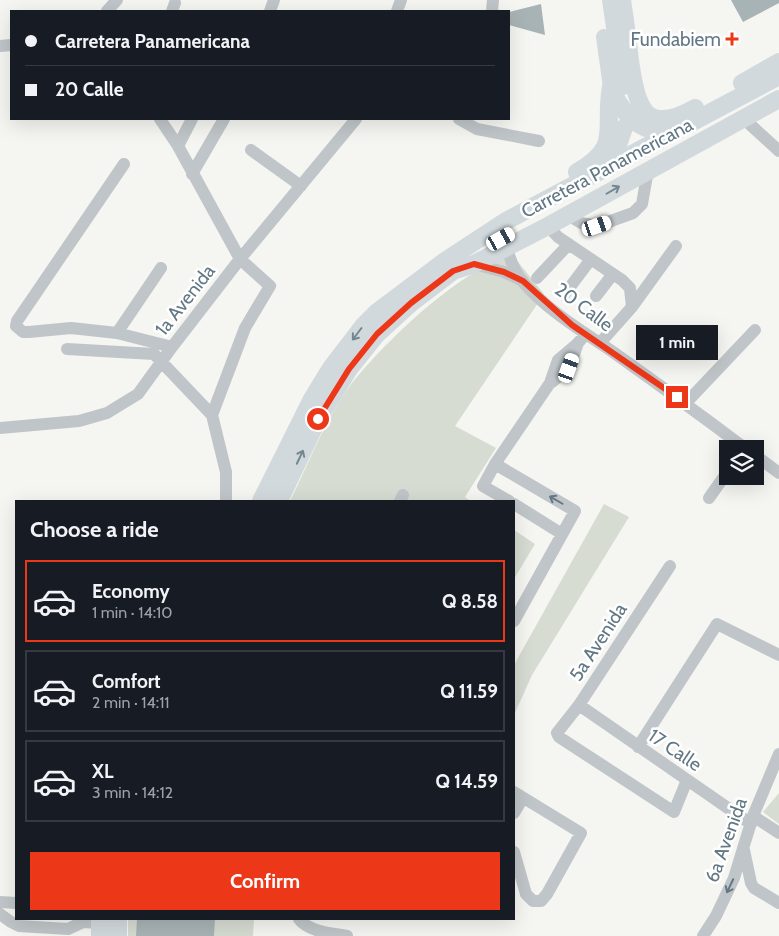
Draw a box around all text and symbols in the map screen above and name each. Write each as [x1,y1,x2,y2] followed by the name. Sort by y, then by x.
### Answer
[631,28,721,51] place label: Fundabiem
[55,30,250,53] text: Carretera Panamericana
[725,32,739,46] marker: Fundabiem
[55,78,123,101] text: 20 Calle
[517,113,697,223] street label: Carretera Panamericana
[606,184,620,194] one-way arrow
[580,214,613,238] car
[484,225,517,253] car
[150,260,220,340] street label: 1a Avenida
[550,278,618,336] street label: 20 Calle
[636,324,718,360] callout: 1 min
[351,327,362,340] one-way arrow
[659,333,695,352] text: 1 min
[556,351,581,385] car
[666,386,688,408] route end
[307,408,329,430] route start
[719,440,764,485] map controls
[719,440,764,485] button: layers
[296,450,305,465] one-way arrow
[549,494,564,504] one-way arrow
[30,516,159,543] text: Choose a ride
[32,579,77,624] icon: car
[92,580,170,603] text: Economy
[442,590,498,613] text: Q 8.58
[564,599,632,685] street label: 5a Avenida
[92,603,172,622] text: 1 min · 14:10
[32,669,77,714] icon: car
[92,670,161,693] text: Comfort
[440,680,498,703] text: Q 11.59
[92,693,170,712] text: 2 min · 14:11
[644,724,706,776] street label: 17 Calle
[32,759,77,804] icon: car
[92,760,113,783] text: XL
[435,770,498,793] text: Q 14.59
[92,783,173,802] text: 3 min · 14:12
[700,795,752,885] street label: 6a Avenida
[30,852,500,910] button: Confirm
[724,878,734,893] one-way arrow

